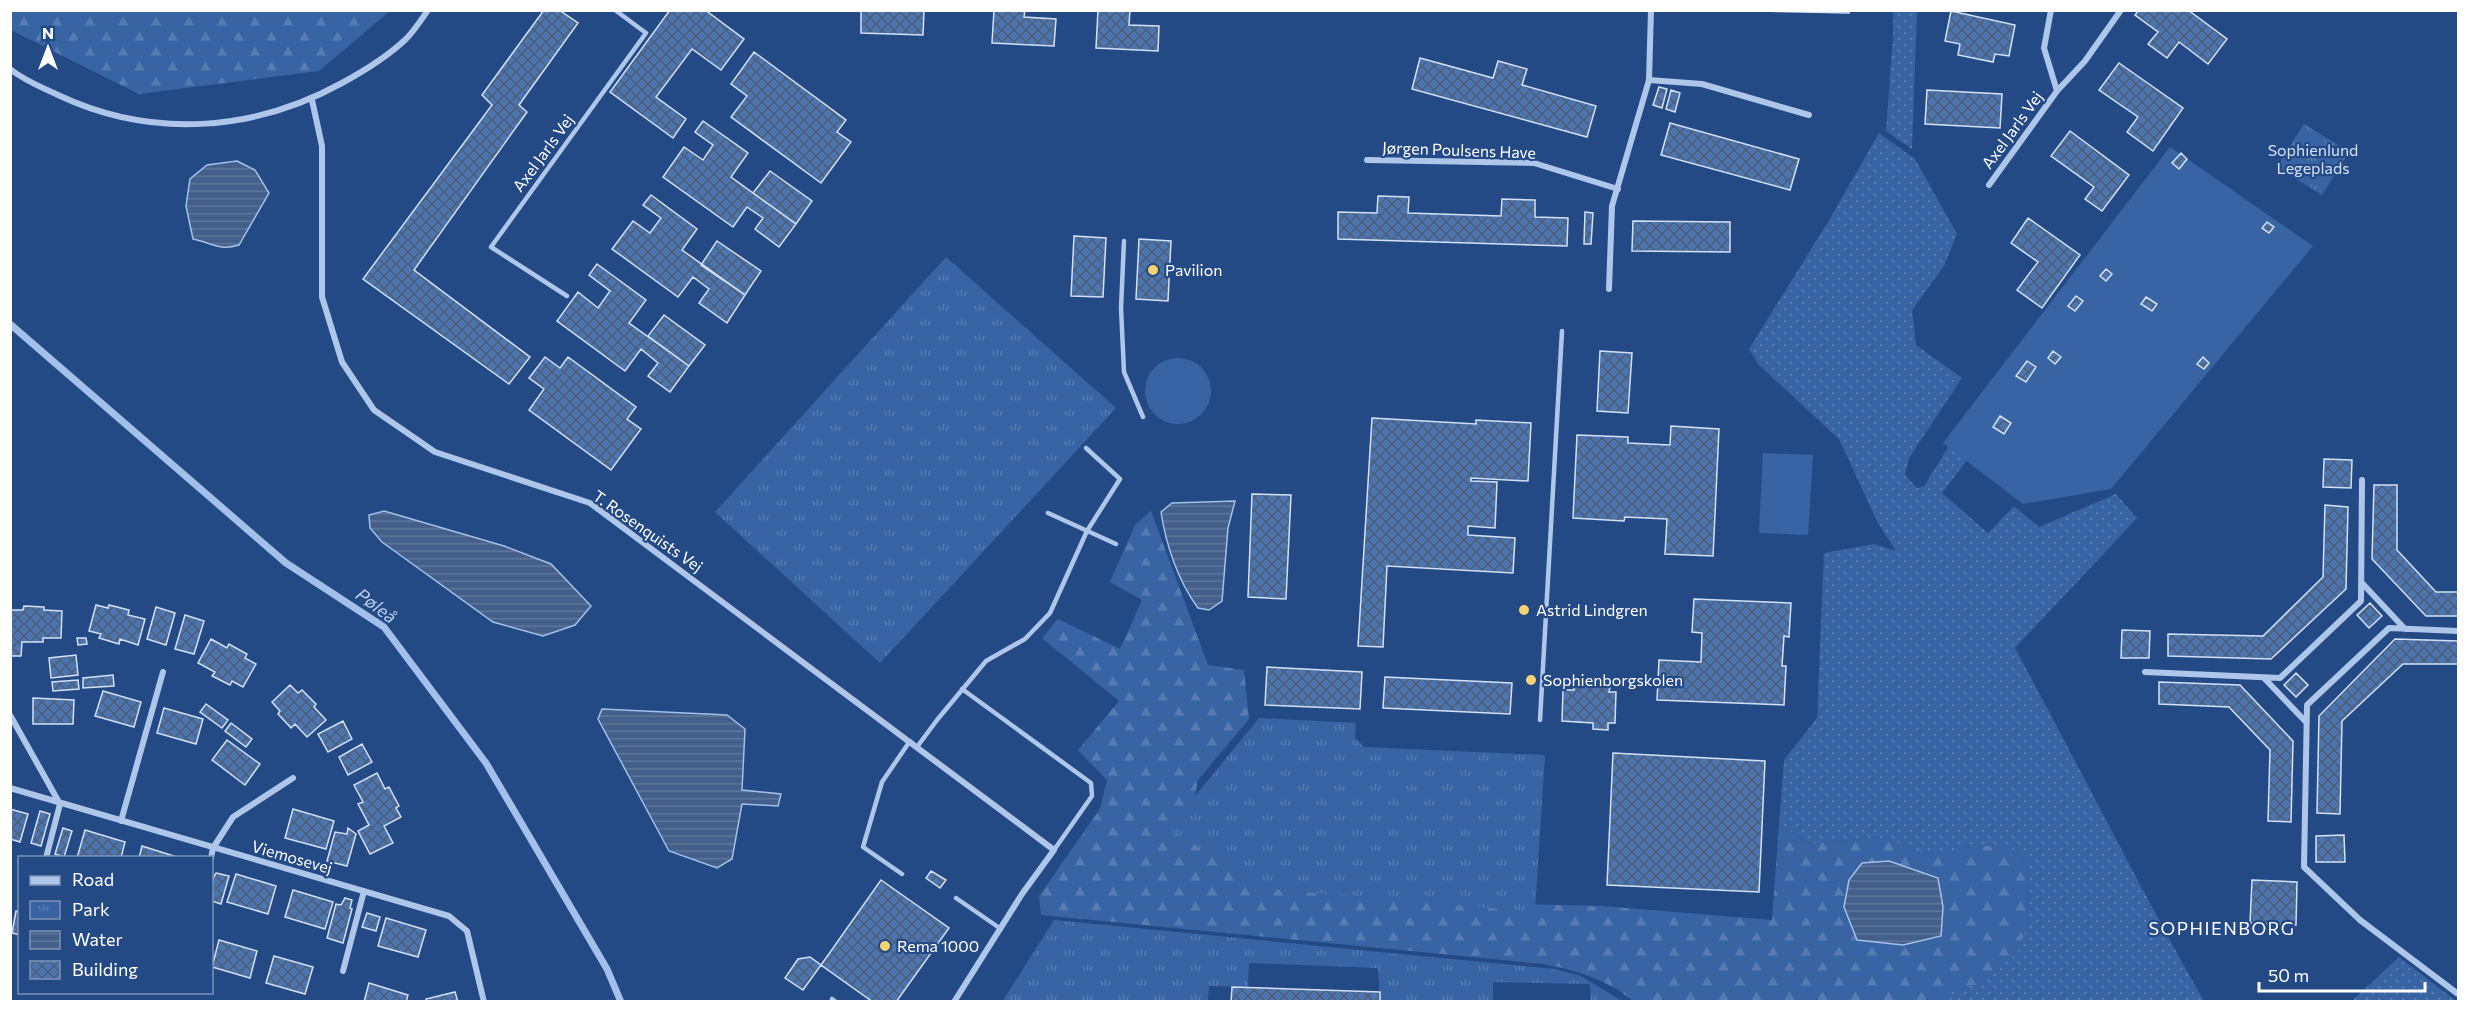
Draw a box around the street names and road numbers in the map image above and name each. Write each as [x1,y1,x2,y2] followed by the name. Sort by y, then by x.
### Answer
[1977,87,2046,172] street label: Axel Jarls Vej
[508,110,577,195] street label: Axel Jarls Vej
[1382,137,1536,162] street label: Jørgen Poulsens Have
[590,486,707,575] street label: T. Rosenquists Vej
[250,836,335,877] street label: Viemosevej

